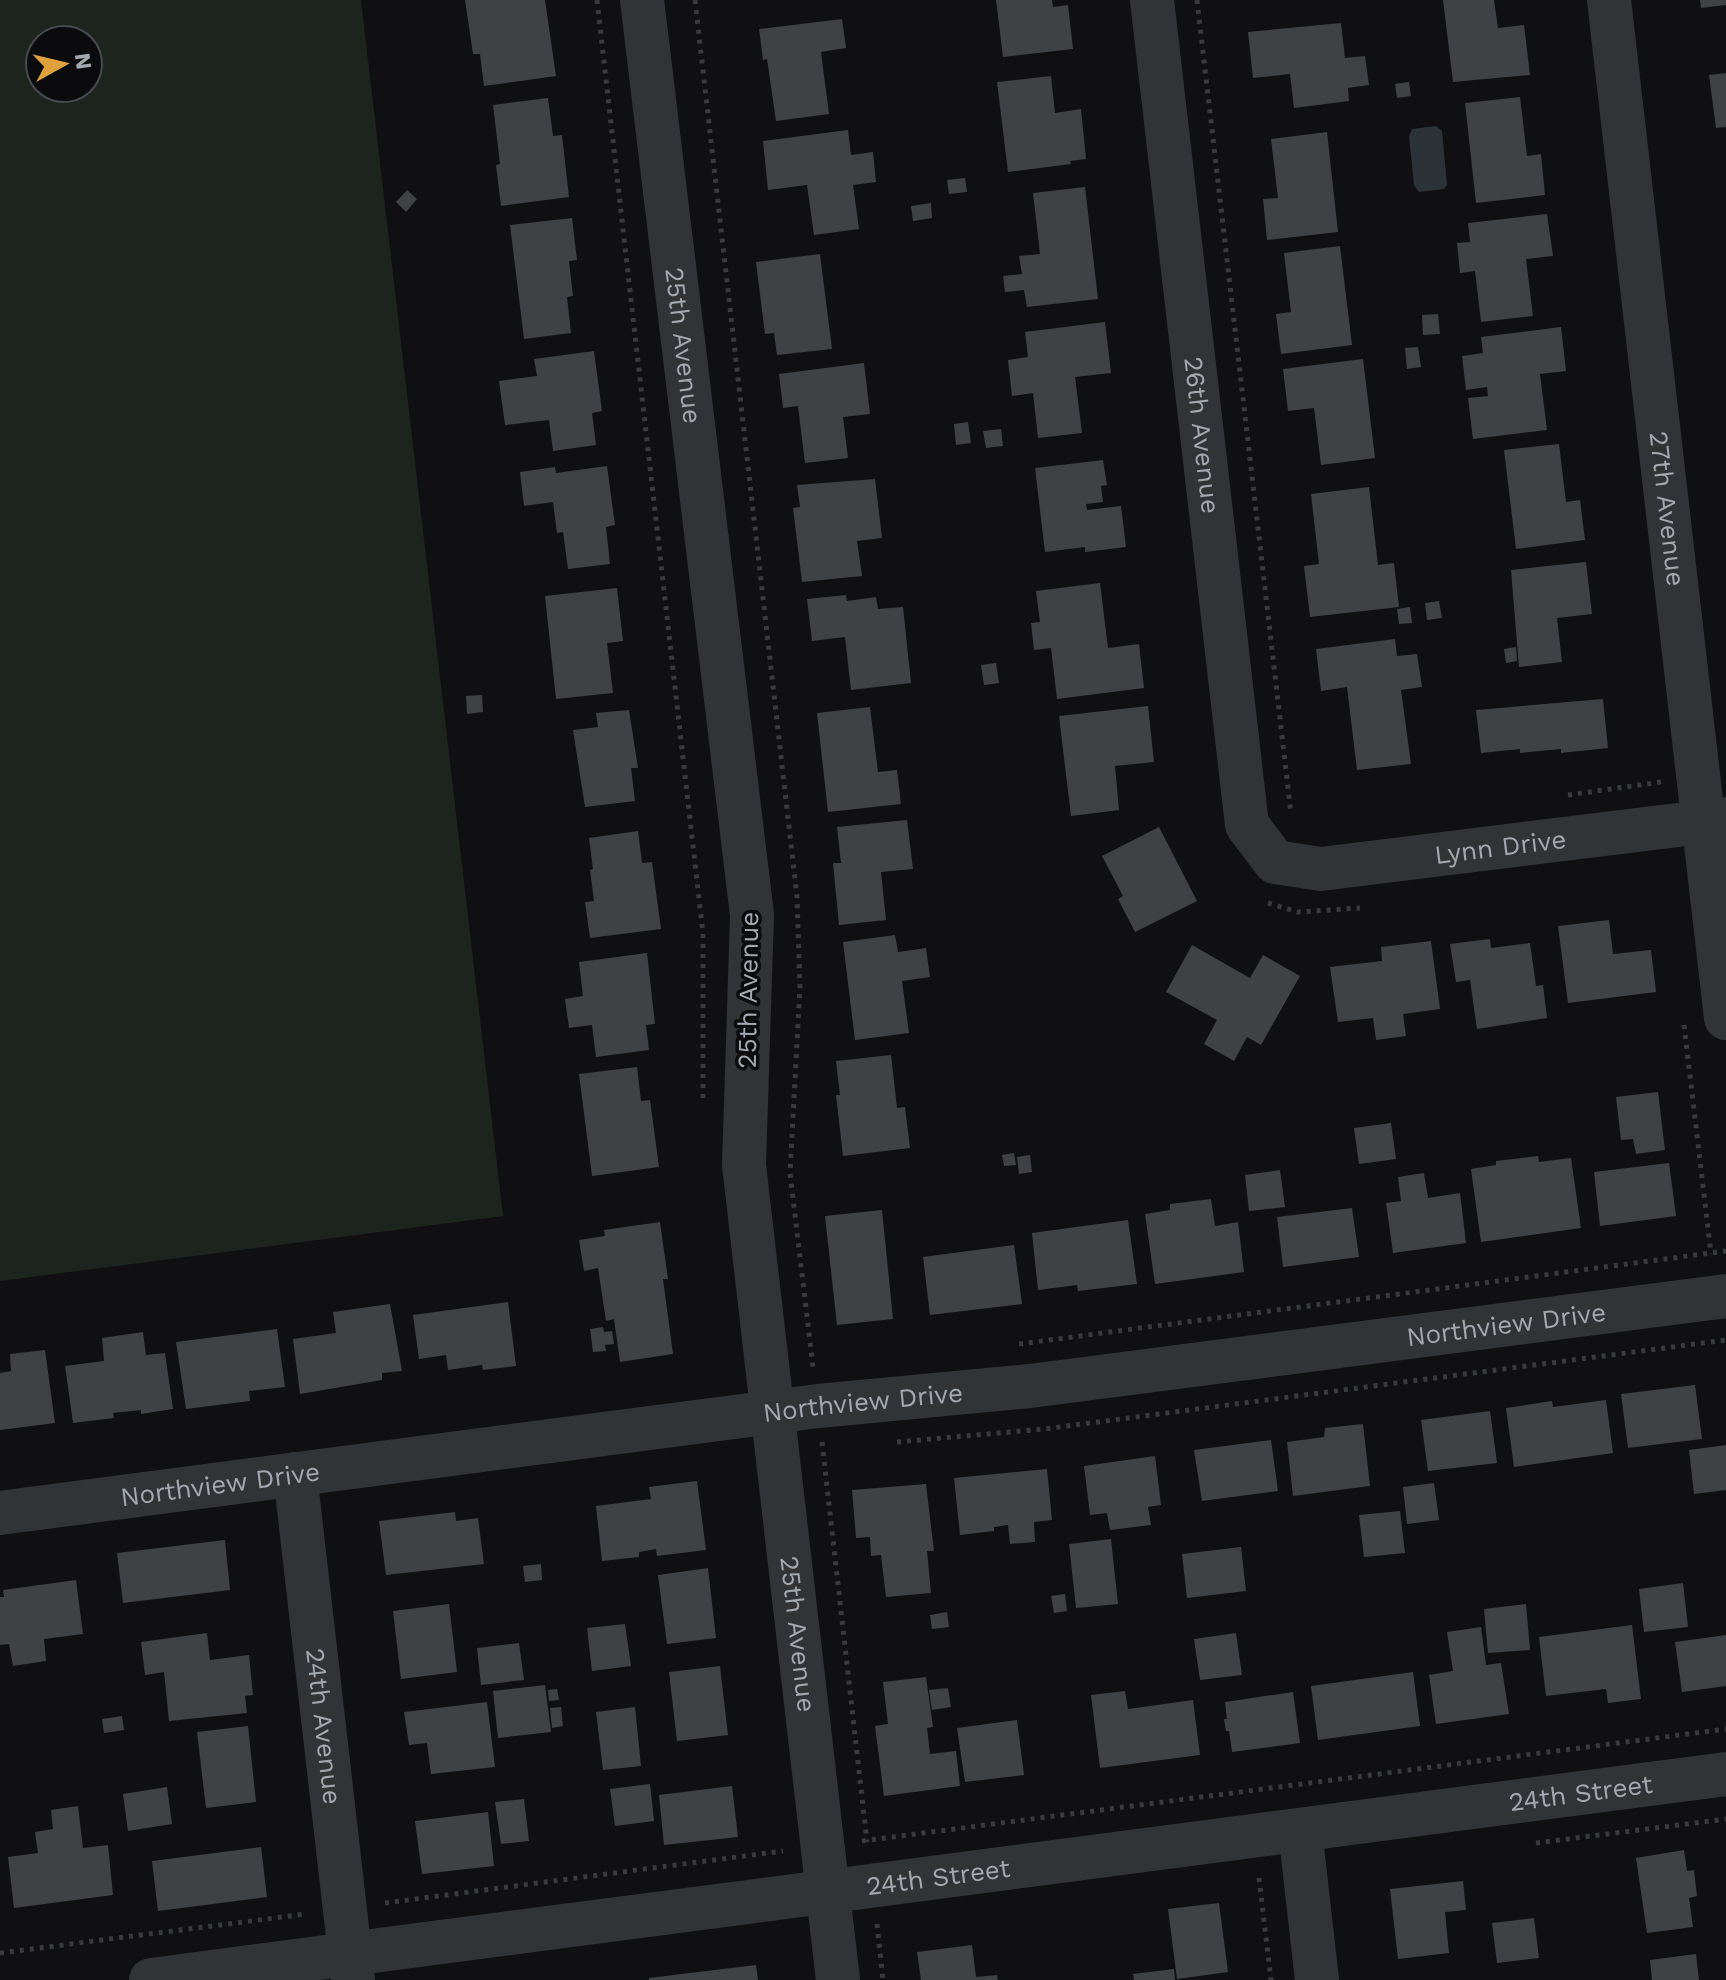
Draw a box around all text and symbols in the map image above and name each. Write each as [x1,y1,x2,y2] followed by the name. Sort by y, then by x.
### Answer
[24,24,104,104] north arrow
[70,51,97,71] text: N
[659,266,708,425] street label: 25th Avenue
[1178,355,1226,515] street label: 26th Avenue
[1644,429,1691,588] street label: 27th Avenue
[1433,824,1568,870] street label: Lynn Drive
[732,911,764,1069] street label: 25th Avenue
[1405,1297,1608,1352] street label: Northview Drive
[761,1377,964,1428] street label: Northview Drive
[119,1456,322,1512] street label: Northview Drive
[774,1554,822,1714] street label: 25th Avenue
[300,1647,348,1806] street label: 24th Avenue
[1507,1769,1654,1817] street label: 24th Street
[865,1853,1012,1901] street label: 24th Street

